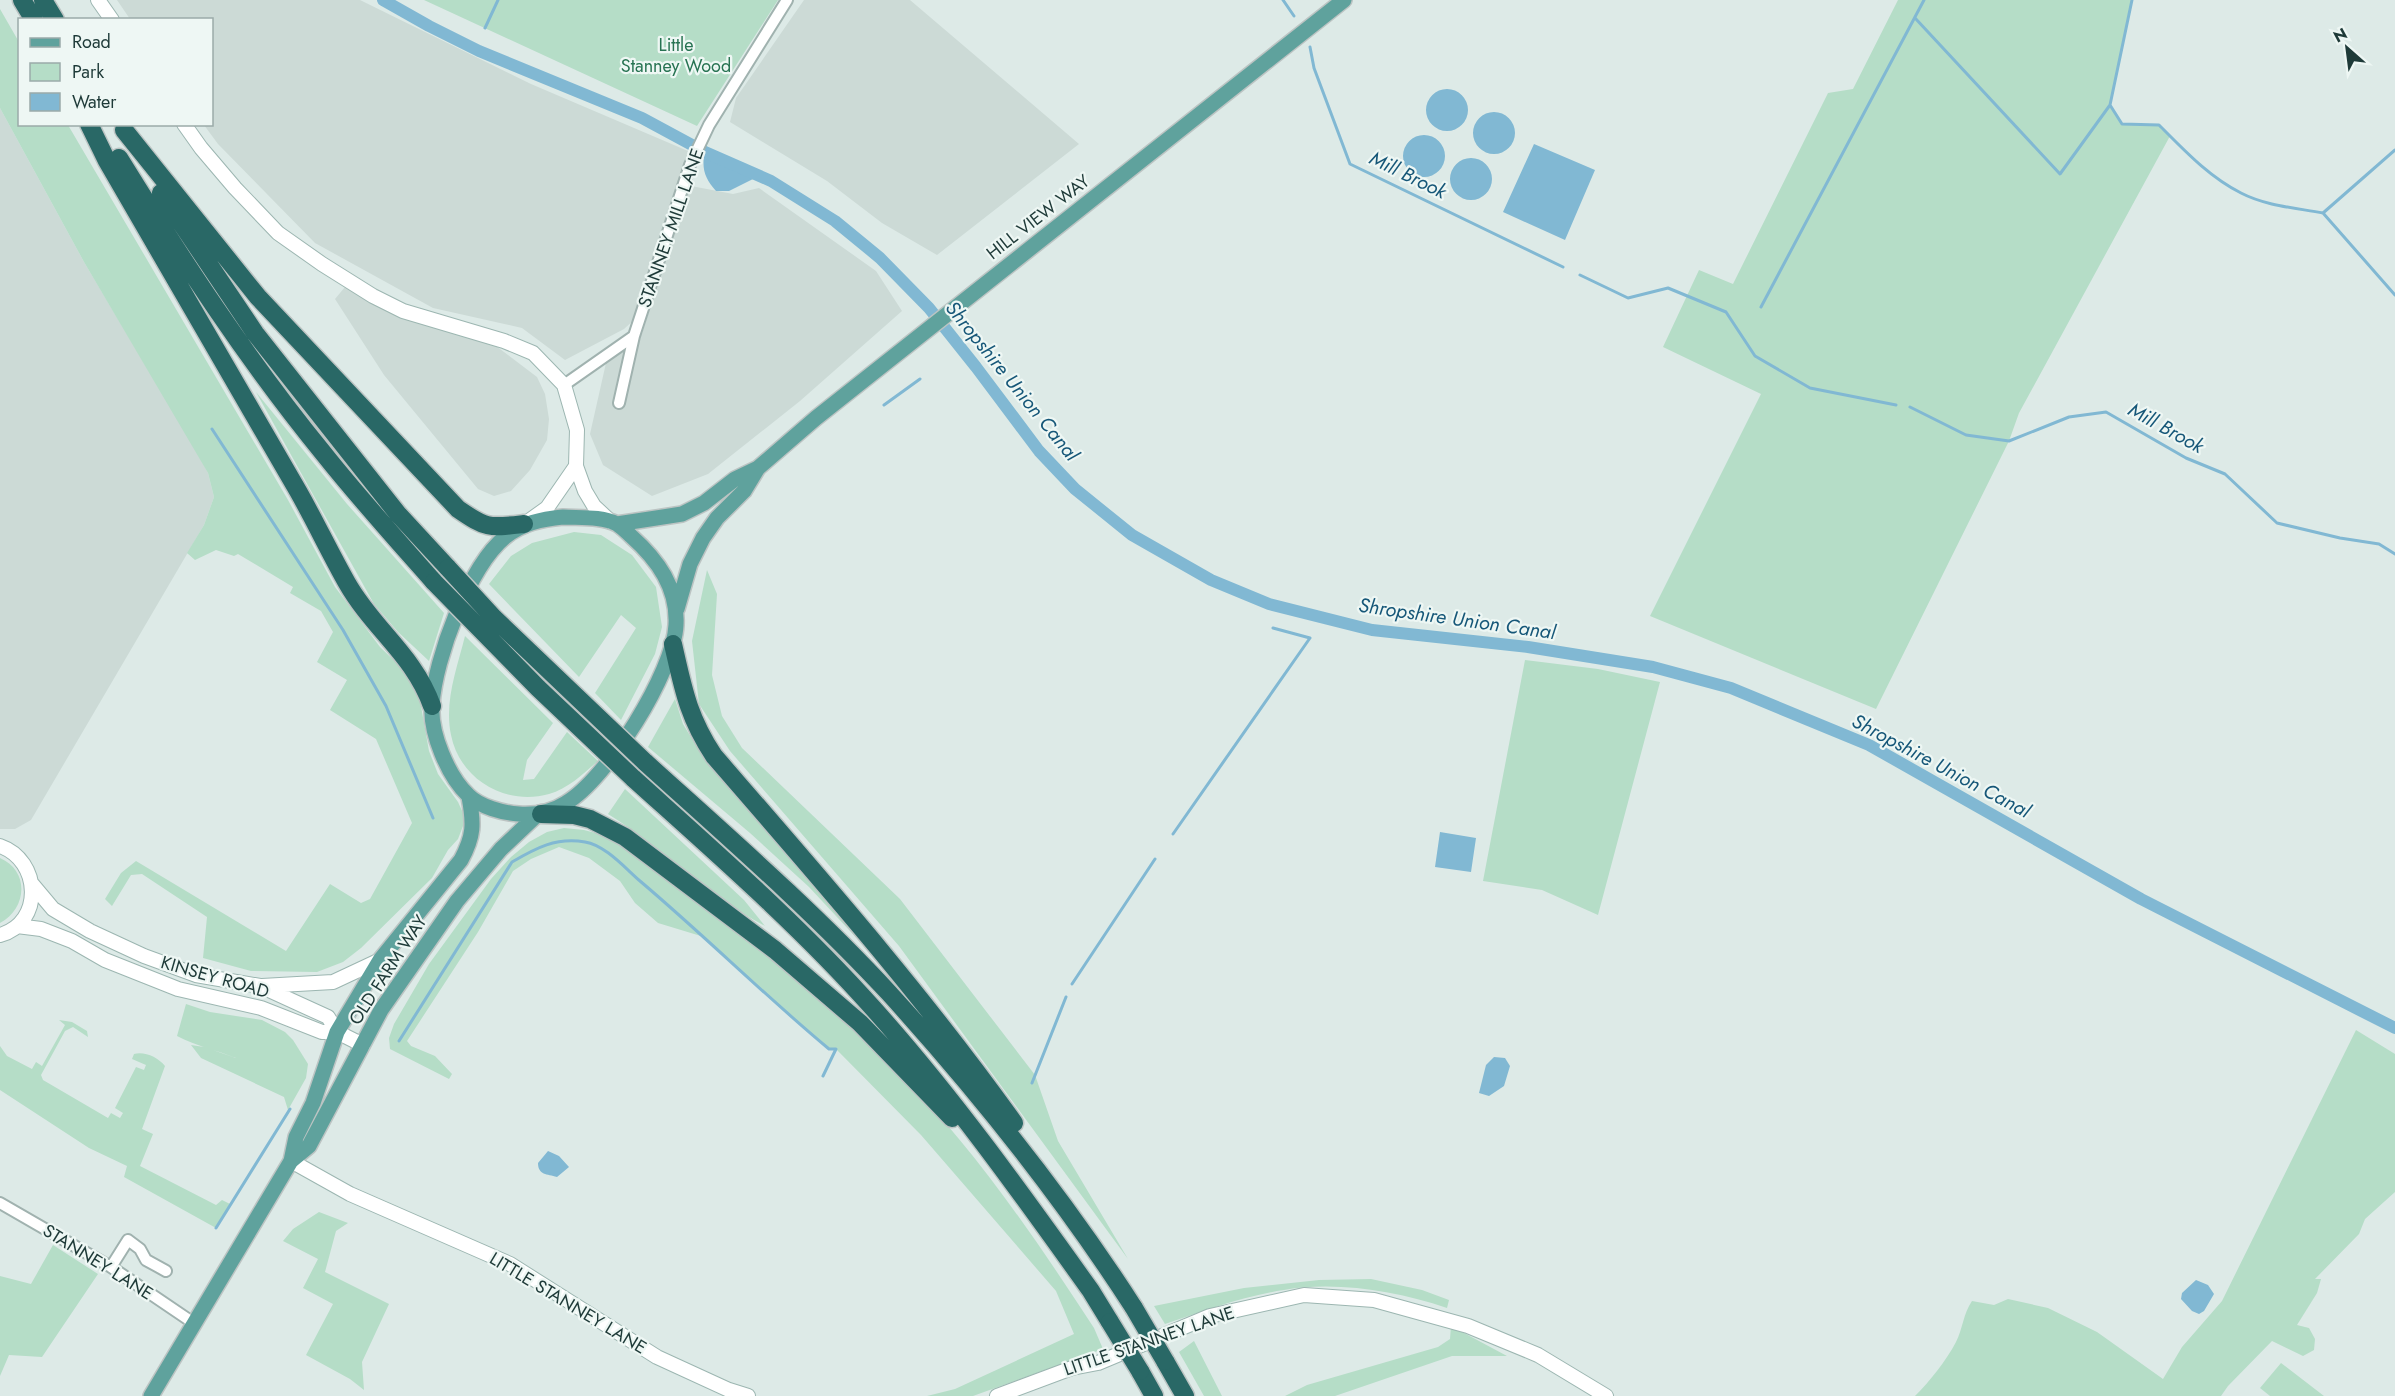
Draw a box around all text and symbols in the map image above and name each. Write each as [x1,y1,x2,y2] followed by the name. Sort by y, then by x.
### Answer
[18,18,213,126] legend
[2317,18,2377,78] north arrow
[2329,22,2351,48] text: N
[72,29,111,55] text: Road
[621,32,731,79] park label: Little Stanney Wood
[72,59,104,85] text: Park
[72,89,117,115] text: Water
[1365,144,1453,207] water label: Mill Brook
[632,145,710,311] street label: STANNEY MILL LANE
[981,168,1096,266] street label: HILL VIEW WAY
[938,295,1087,468] water label: Shropshire Union Canal
[2123,395,2210,461] water label: Mill Brook
[1357,591,1559,647] water label: Shropshire Union Canal
[1847,707,2037,826] water label: Shropshire Union Canal
[343,909,434,1030] street label: OLD FARM WAY
[158,949,272,1005] street label: KINSEY ROAD
[38,1218,158,1306] street label: STANNEY LANE
[485,1246,651,1360] street label: LITTLE STANNEY LANE
[1060,1300,1238,1382] street label: LITTLE STANNEY LANE

